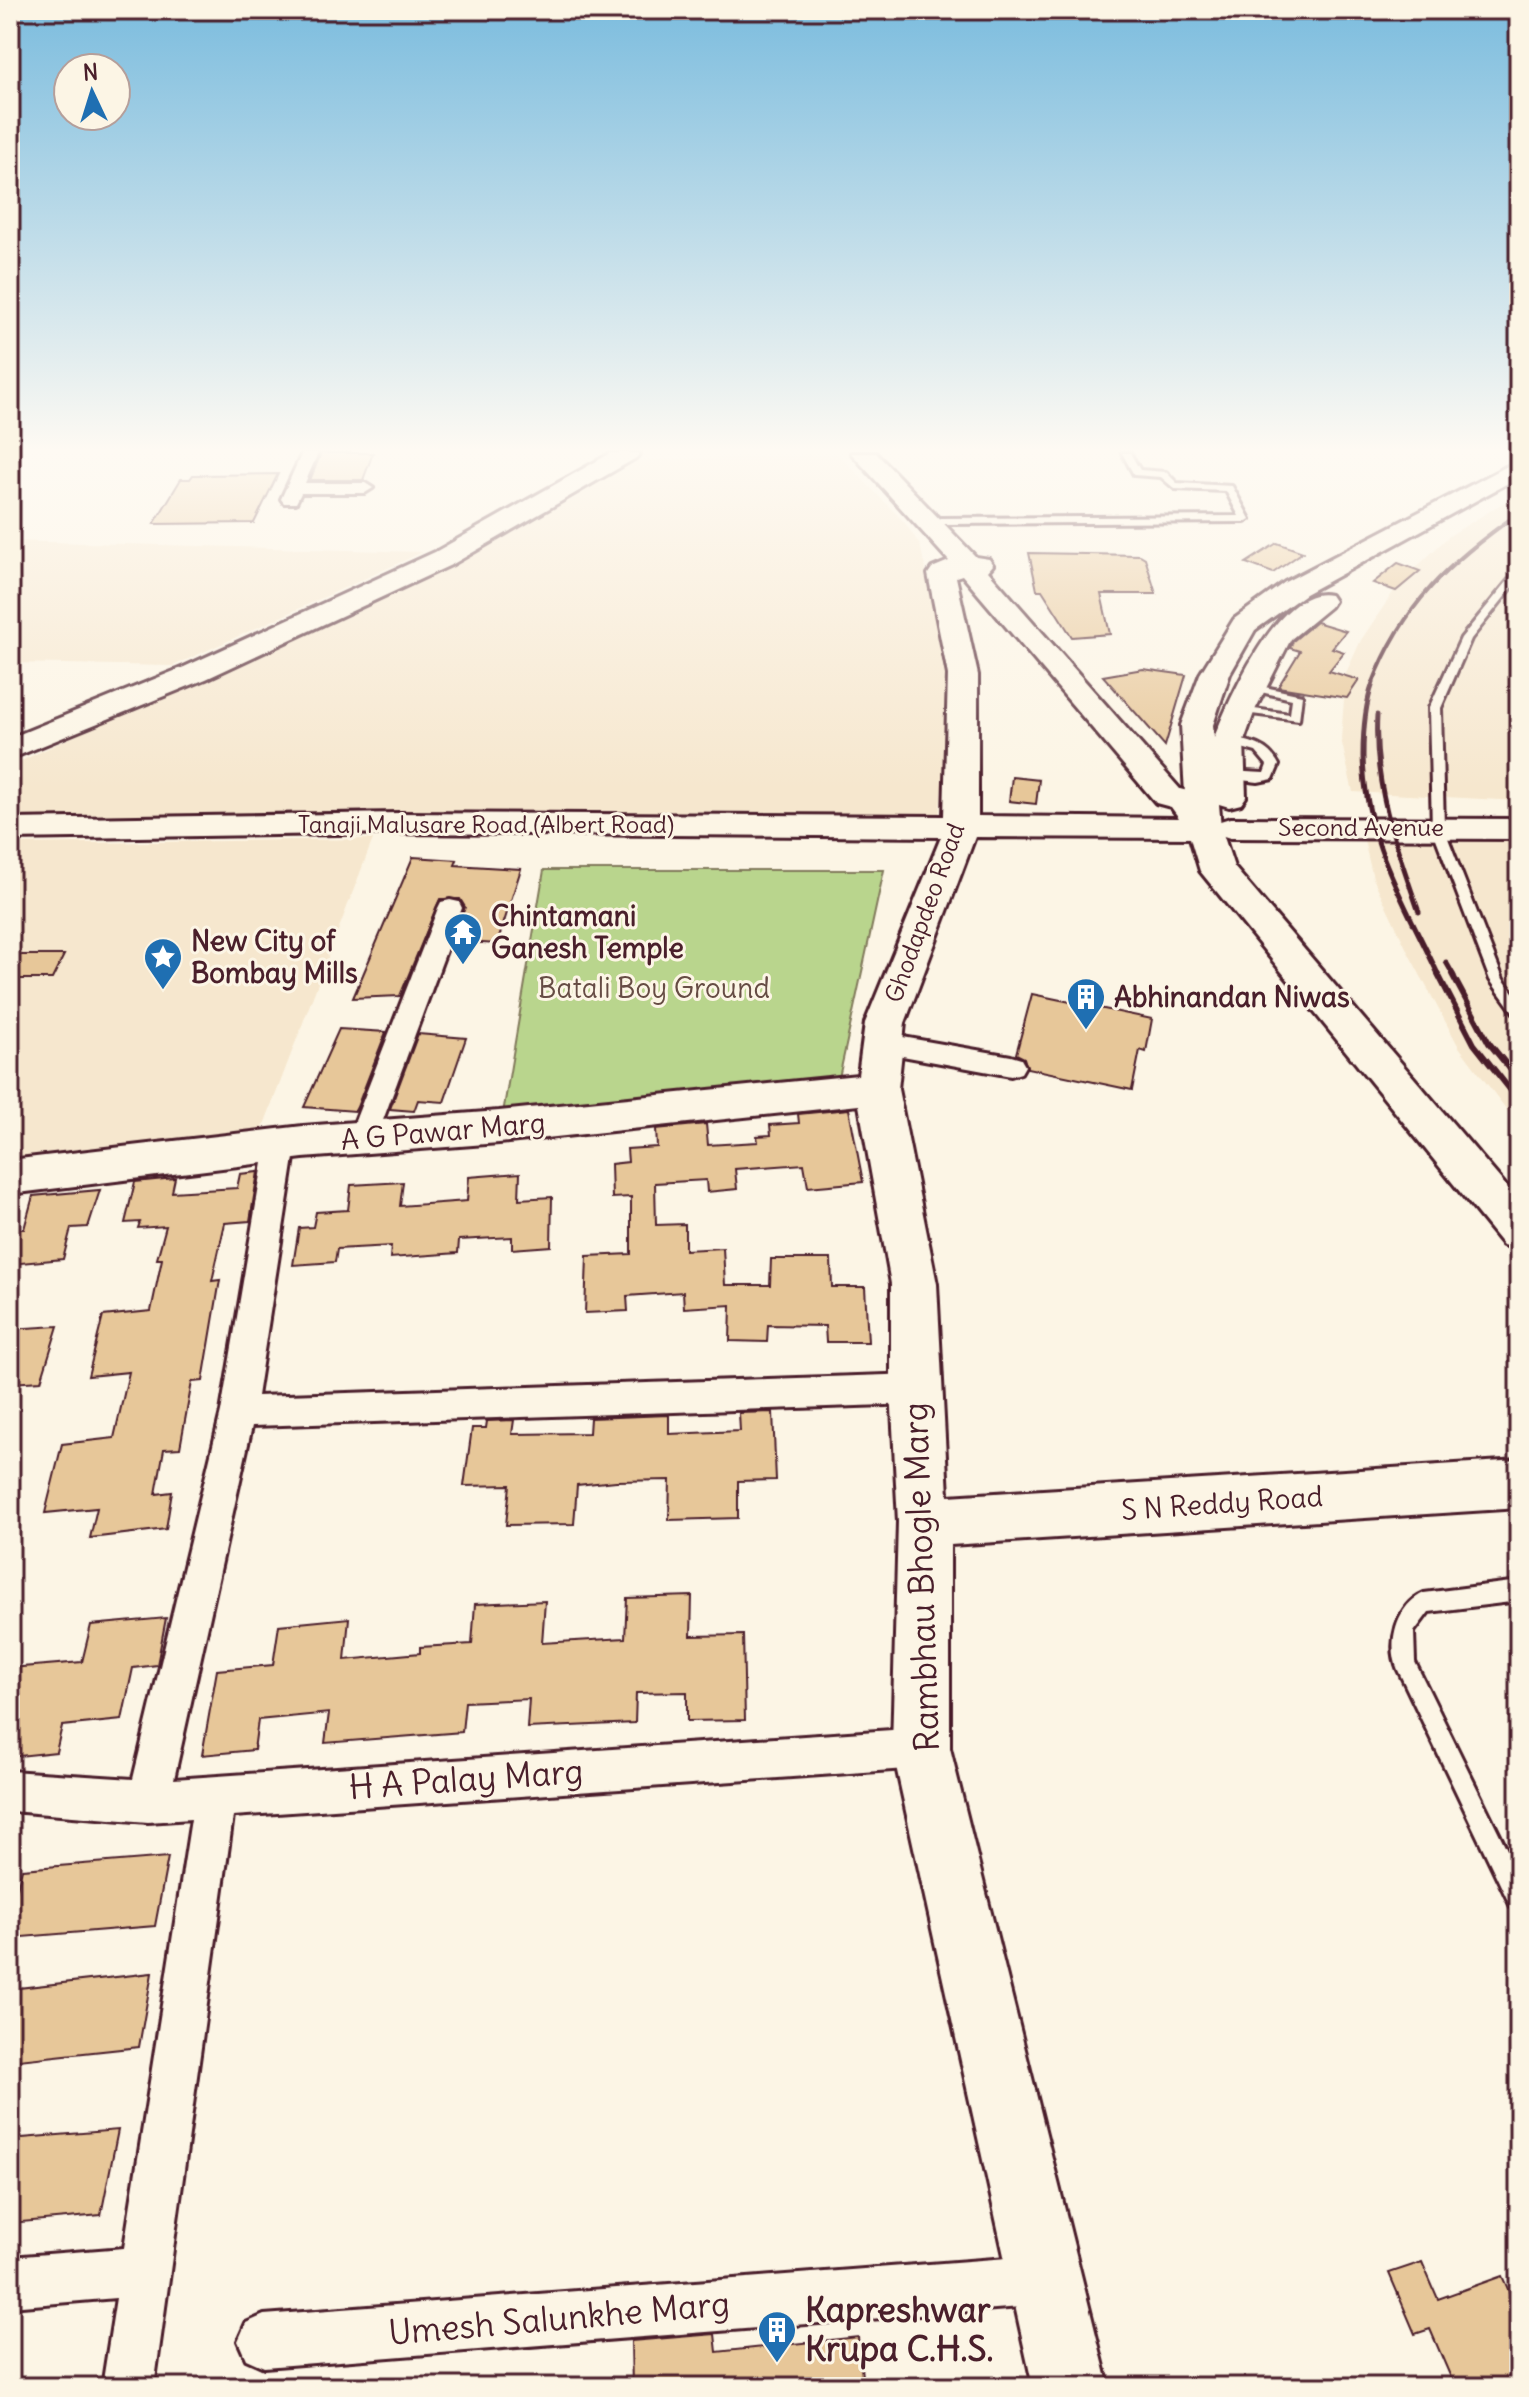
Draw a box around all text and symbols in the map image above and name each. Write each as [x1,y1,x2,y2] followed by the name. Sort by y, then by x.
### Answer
[52,52,132,132] north arrow
[82,58,99,87] text: N
[298,809,674,839] street label: Tanaji Malusare Road (Albert Road)
[1278,812,1444,842] street label: Second Avenue
[878,819,970,1006] street label: Ghodapdeo Road
[491,898,684,966] place label: Chintamani Ganesh Temple
[442,911,484,966] temple icon: Chintamani Ganesh Temple
[191,923,358,991] place label: New City of Bombay Mills
[142,936,184,991] place icon: New City of Bombay Mills
[538,970,770,1006] park label: Batali Boy Ground
[1065,976,1107,1031] building icon: Abhinandan Niwas
[1114,979,1350,1015] place label: Abhinandan Niwas
[339,1104,547,1158] street label: A G Pawar Marg
[893,1402,948,1752] street label: Rambhau Bhogle Marg
[1120,1478,1324,1528] street label: S N Reddy Road
[347,1749,585,1808] street label: H A Palay Marg
[387,2281,731,2354] street label: Umesh Salunkhe Marg
[805,2288,993,2370] place label: Kapreshwar Krupa C.H.S.
[756,2309,798,2364] building icon: Kapreshwar Krupa C.H.S.

